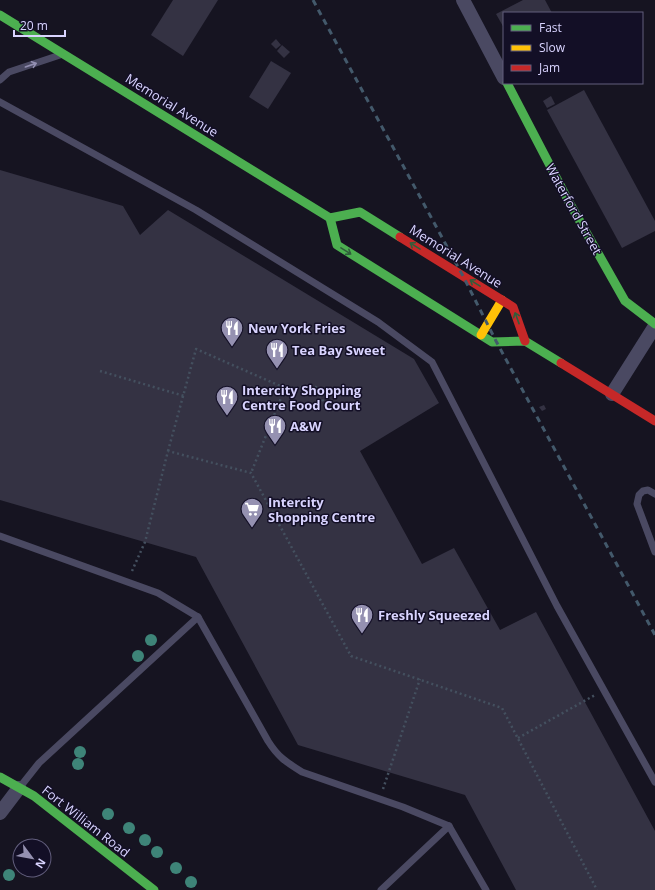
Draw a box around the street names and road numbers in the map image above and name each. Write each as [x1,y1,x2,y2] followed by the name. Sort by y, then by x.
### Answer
[122,69,222,141] street label: Memorial Avenue
[541,160,607,258] street label: Waterford Street
[406,220,506,292] street label: Memorial Avenue
[38,781,134,861] street label: Fort William Road

